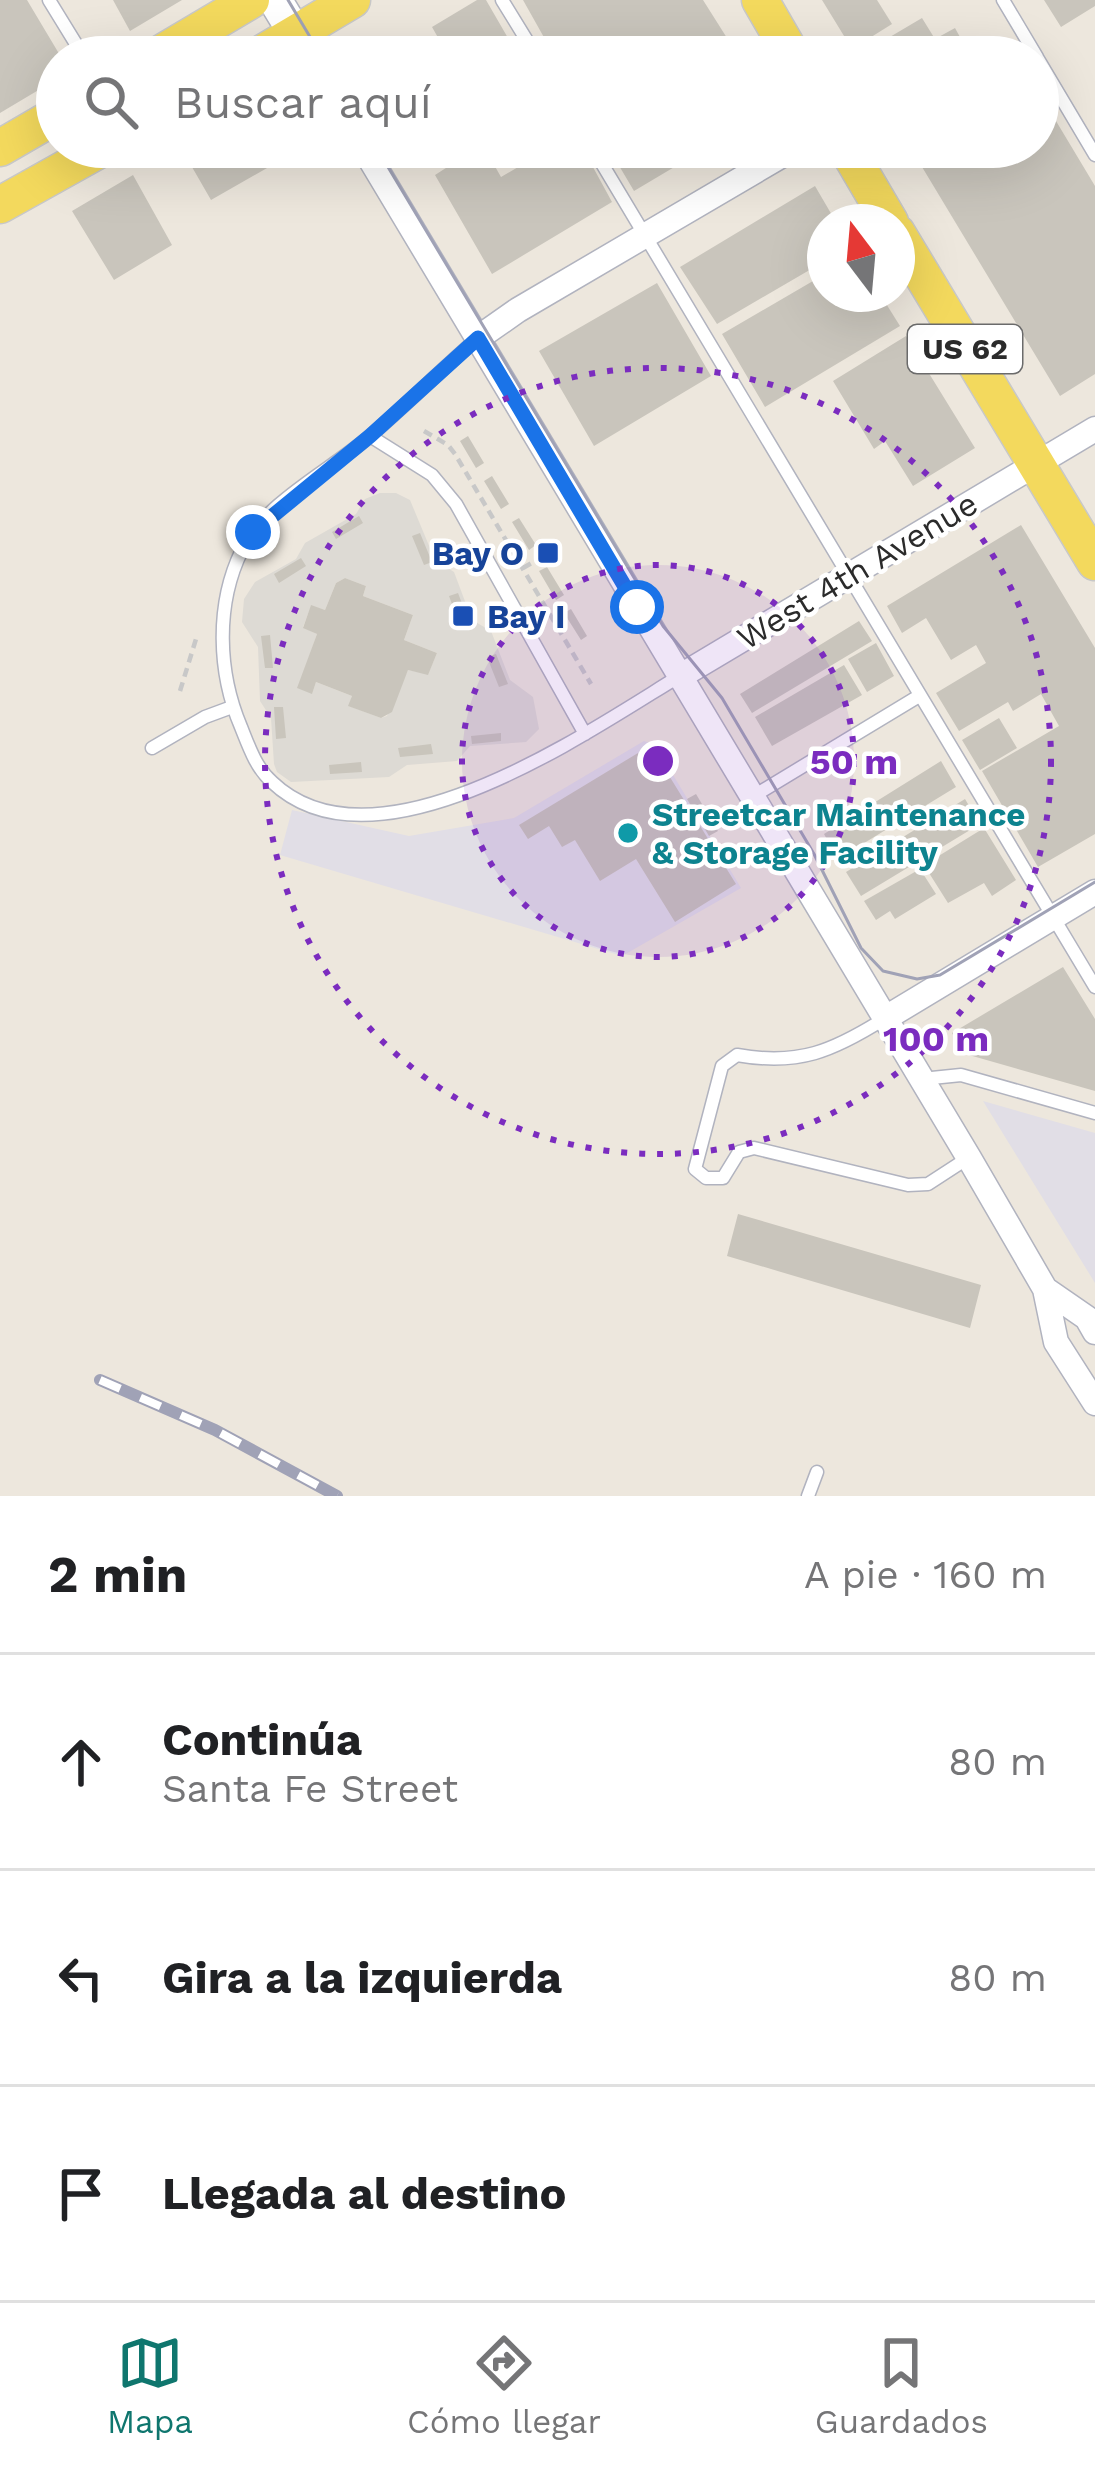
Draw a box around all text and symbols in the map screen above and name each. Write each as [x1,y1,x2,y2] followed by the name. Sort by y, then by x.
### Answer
[36,36,1059,168] search box
[78,69,144,135] icon: search
[174,76,432,129] text: Buscar aquí
[807,204,915,312] north arrow
[908,325,1022,373] road number: US 62
[730,483,984,657] street label: West 4th Avenue
[226,505,280,559] route end
[432,534,524,573] place label: Bay O
[535,540,561,566] marker: Bay O
[610,580,664,634] route start
[487,597,565,636] place label: Bay I
[450,603,476,629] marker: Bay I
[637,740,679,782] centre of rings
[810,741,898,783] text: 50 m
[652,795,1025,872] place label: Streetcar Maintenance & Storage Facility
[615,820,641,846] marker: Streetcar Maintenance & Storage Facility
[883,1018,989,1060] text: 100 m
[48,1545,187,1604] text: 2 min
[804,1552,1047,1597] text: A pie · 160 m
[162,1713,362,1766] text: Continúa
[48,1729,114,1795] icon: ahead
[948,1739,1047,1784] text: 80 m
[162,1766,458,1811] text: Santa Fe Street
[48,1945,114,2011] icon: left
[162,1951,562,2004] text: Gira a la izquierda
[948,1955,1047,2000] text: 80 m
[48,2161,114,2227] icon: arrive
[162,2167,567,2220] text: Llegada al destino
[107,2330,193,2441] tab: Mapa
[407,2330,601,2441] tab: Cómo llegar
[815,2330,988,2441] tab: Guardados

